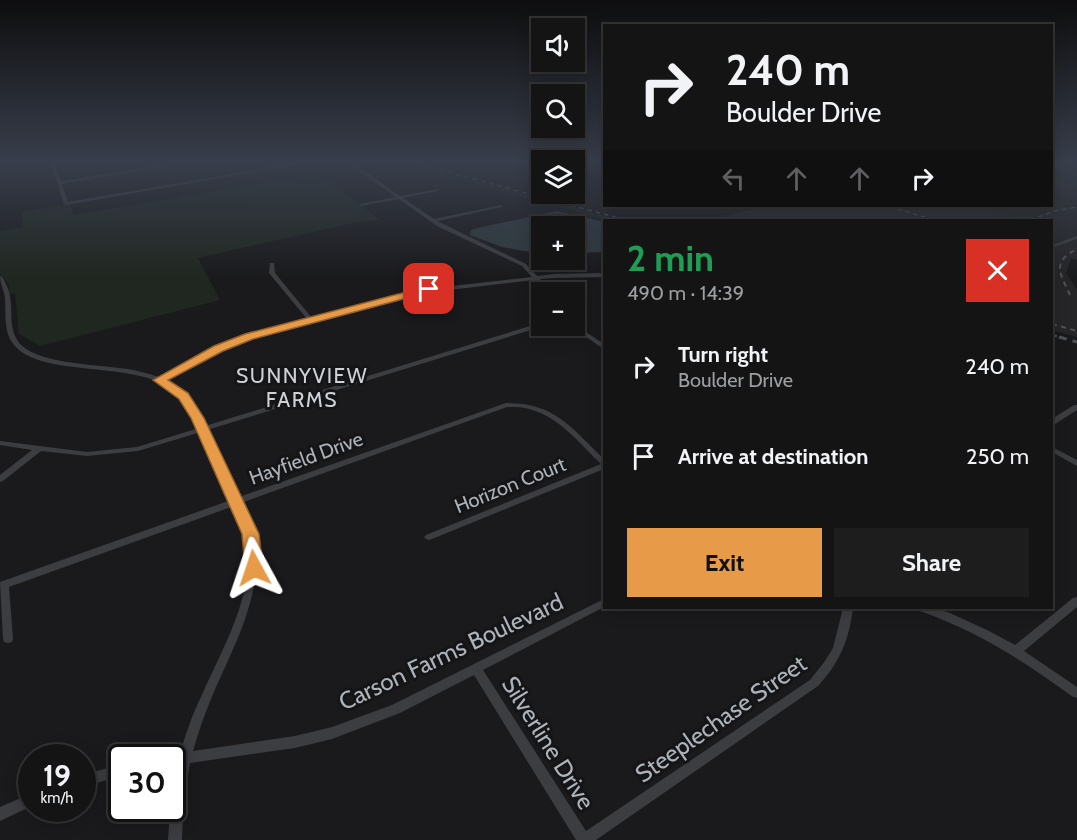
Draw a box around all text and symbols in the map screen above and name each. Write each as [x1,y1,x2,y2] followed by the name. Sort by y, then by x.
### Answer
[531,18,585,336] map controls
[531,18,585,72] button: sound
[726,44,850,96] text: 240 m
[627,48,705,126] icon: right
[531,84,585,138] button: search
[726,96,881,129] text: Boulder Drive
[531,150,585,204] button: layers
[717,162,750,195] icon: left
[780,162,813,195] icon: ahead
[843,162,876,195] icon: ahead
[906,162,939,195] icon: right
[531,216,585,270] button: +
[627,236,714,280] text: 2 min
[966,239,1029,302] button: close
[403,263,454,314] pin
[412,272,445,305] icon: arrive
[627,281,744,305] text: 490 m · 14:39
[531,282,585,336] button: −
[678,341,768,368] text: Turn right
[627,350,660,383] icon: right
[965,353,1029,380] text: 240 m
[236,363,368,412] district label: SUNNYVIEW FARMS
[678,368,793,392] text: Boulder Drive
[246,426,366,490] street label: Hayfield Drive
[627,440,660,473] icon: arrive
[678,443,868,470] text: Arrive at destination
[966,443,1029,470] text: 250 m
[451,452,569,518] street label: Horizon Court
[627,528,822,597] button: Exit
[834,528,1029,597] button: Share
[222,536,286,600] position arrow
[334,587,568,716] street label: Carson Farms Boulevard
[630,649,812,788] street label: Steeplechase Street
[496,671,601,815] street label: Silverline Drive
[108,744,186,822] speed limit sign: 30
[43,757,71,794] text: 19
[41,789,73,807] text: km/h

